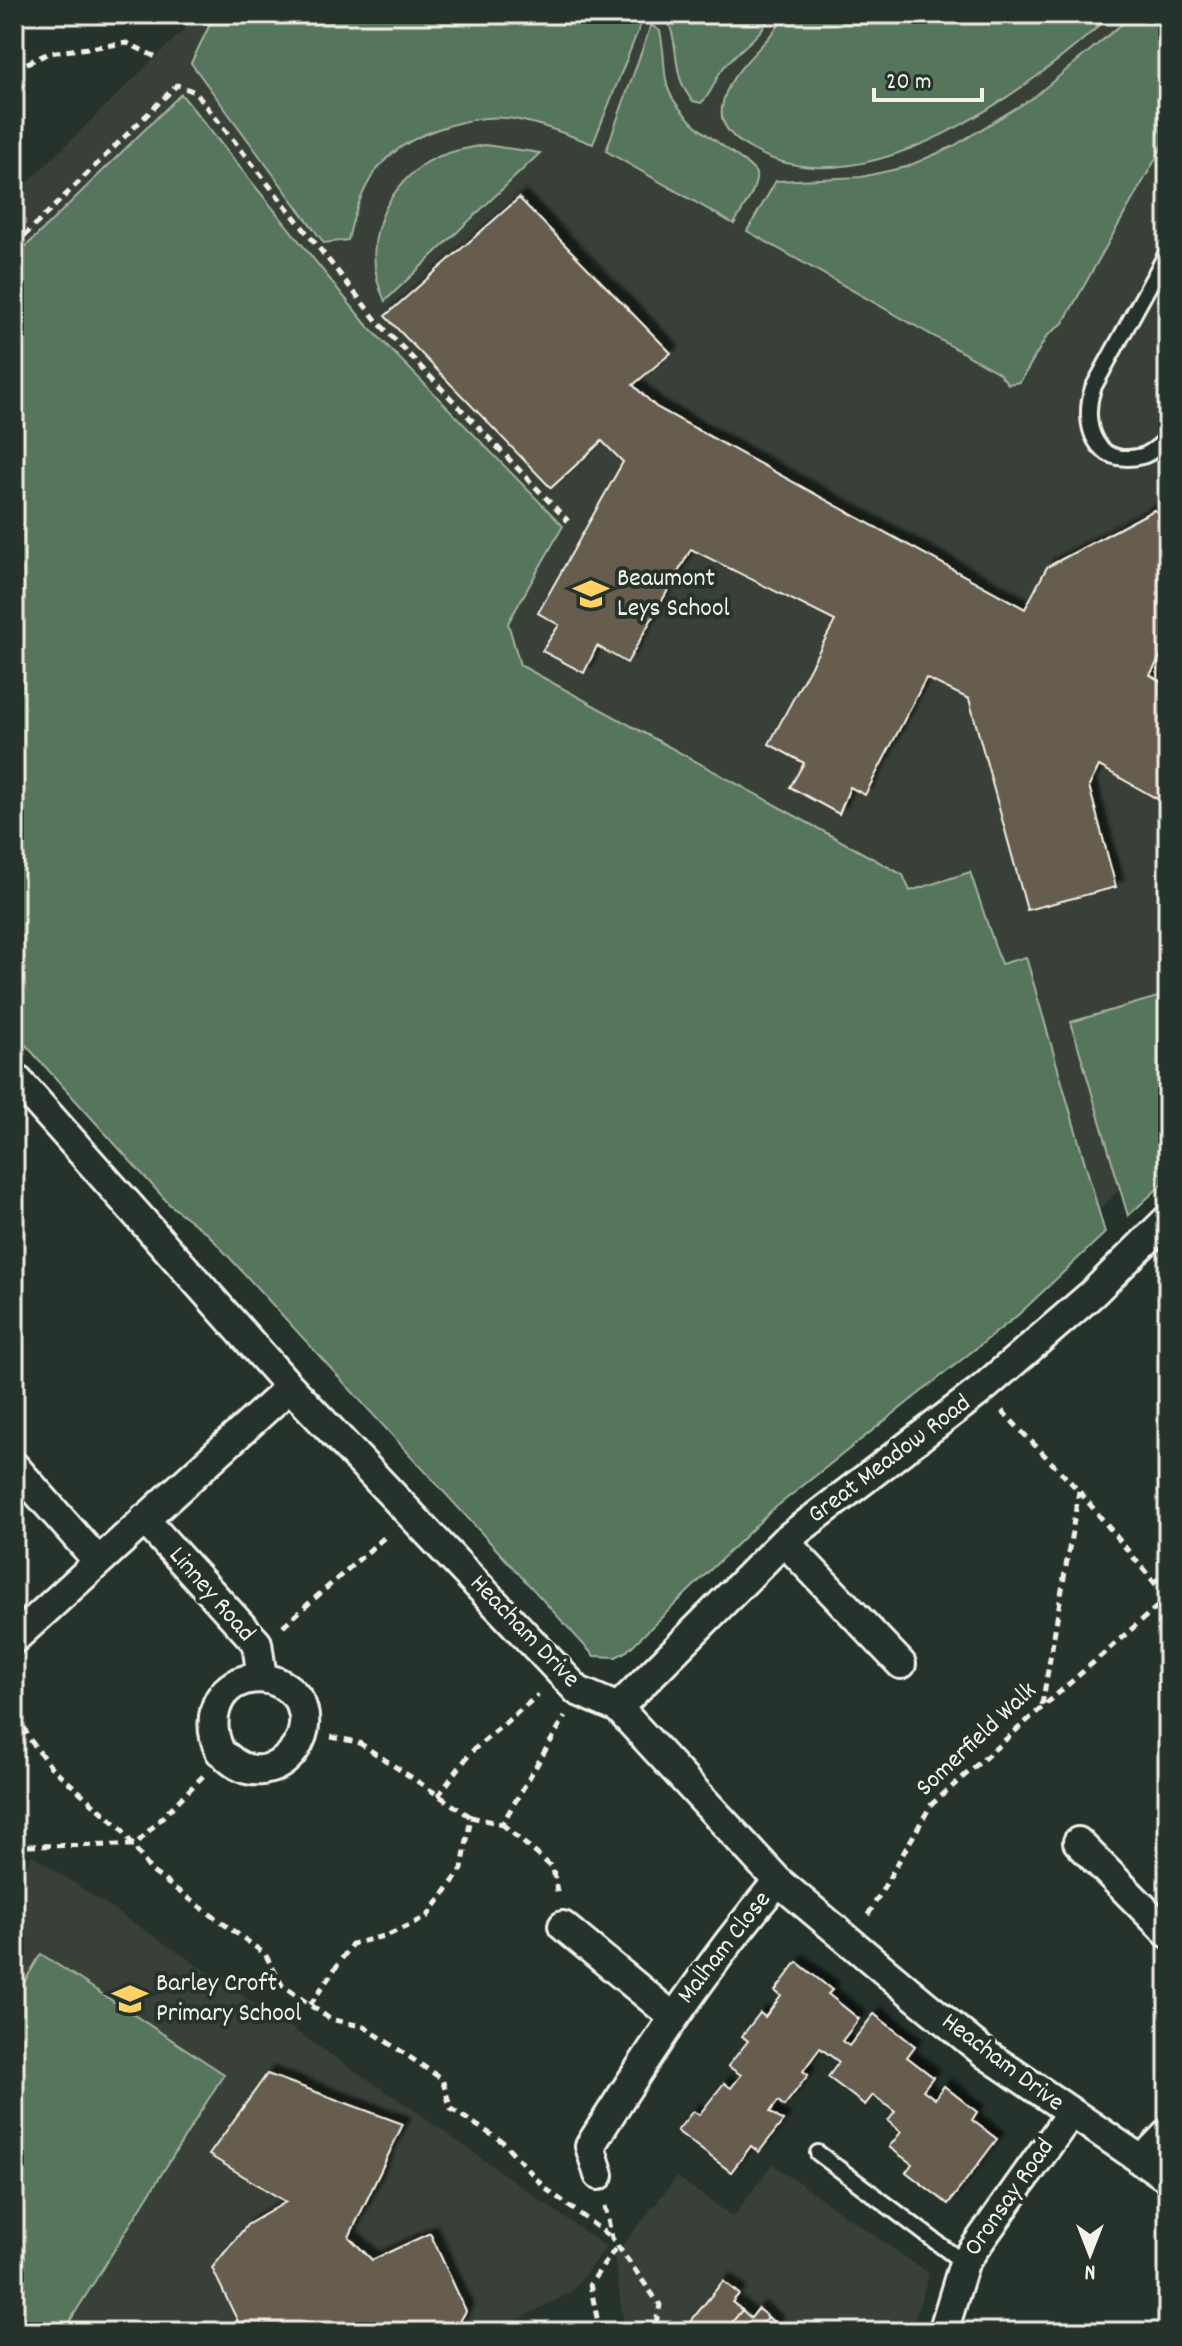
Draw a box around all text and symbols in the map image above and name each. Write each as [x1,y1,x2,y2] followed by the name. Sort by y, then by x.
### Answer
[874,52,982,102] scale bar
[886,66,932,100] text: 20 m
[617,561,730,628] place label: Beaumont Leys School
[572,575,610,613] school or university icon: Beaumont Leys School
[801,1386,979,1534] street label: Great Meadow Road
[159,1539,263,1651] street label: Linney Road
[460,1567,588,1697] street label: Heacham Drive
[908,1674,1046,1806] street label: Somerfield Walk
[669,1884,781,2012] street label: Malham Close
[156,1966,302,2033] place label: Barley Croft Primary School
[111,1980,149,2018] school or university icon: Barley Croft Primary School
[933,2004,1071,2122] street label: Heacham Drive
[956,2132,1064,2264] street label: Oronsay Road
[1050,2214,1130,2294] north arrow
[1084,2255,1095,2286] text: N

